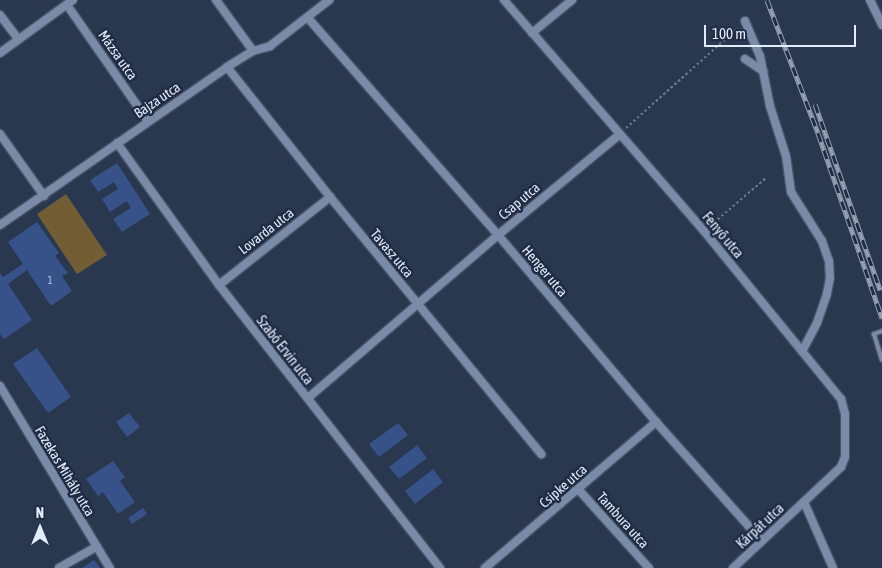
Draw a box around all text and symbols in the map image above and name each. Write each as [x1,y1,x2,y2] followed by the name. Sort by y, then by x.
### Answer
[707,15,860,47] scale bar
[712,25,746,42] text: 100 m
[95,27,141,83] street label: Mázsa utca
[131,78,183,122] street label: Bajza utca
[495,179,543,223] street label: Csap utca
[235,204,297,258] street label: Lovarda utca
[699,209,747,261] street label: Fenyő utca
[367,225,417,281] street label: Tavasz utca
[519,242,571,300] street label: Henger utca
[47,273,53,287] house number: 1
[253,312,317,388] street label: Szabó Ervin utca
[31,423,99,519] street label: Fazekas Mihály utca
[536,461,590,511] street label: Csipke utca
[593,488,653,552] street label: Tambura utca
[733,500,787,552] street label: Kárpát utca
[15,503,65,553] north arrow
[36,505,44,521] text: N

